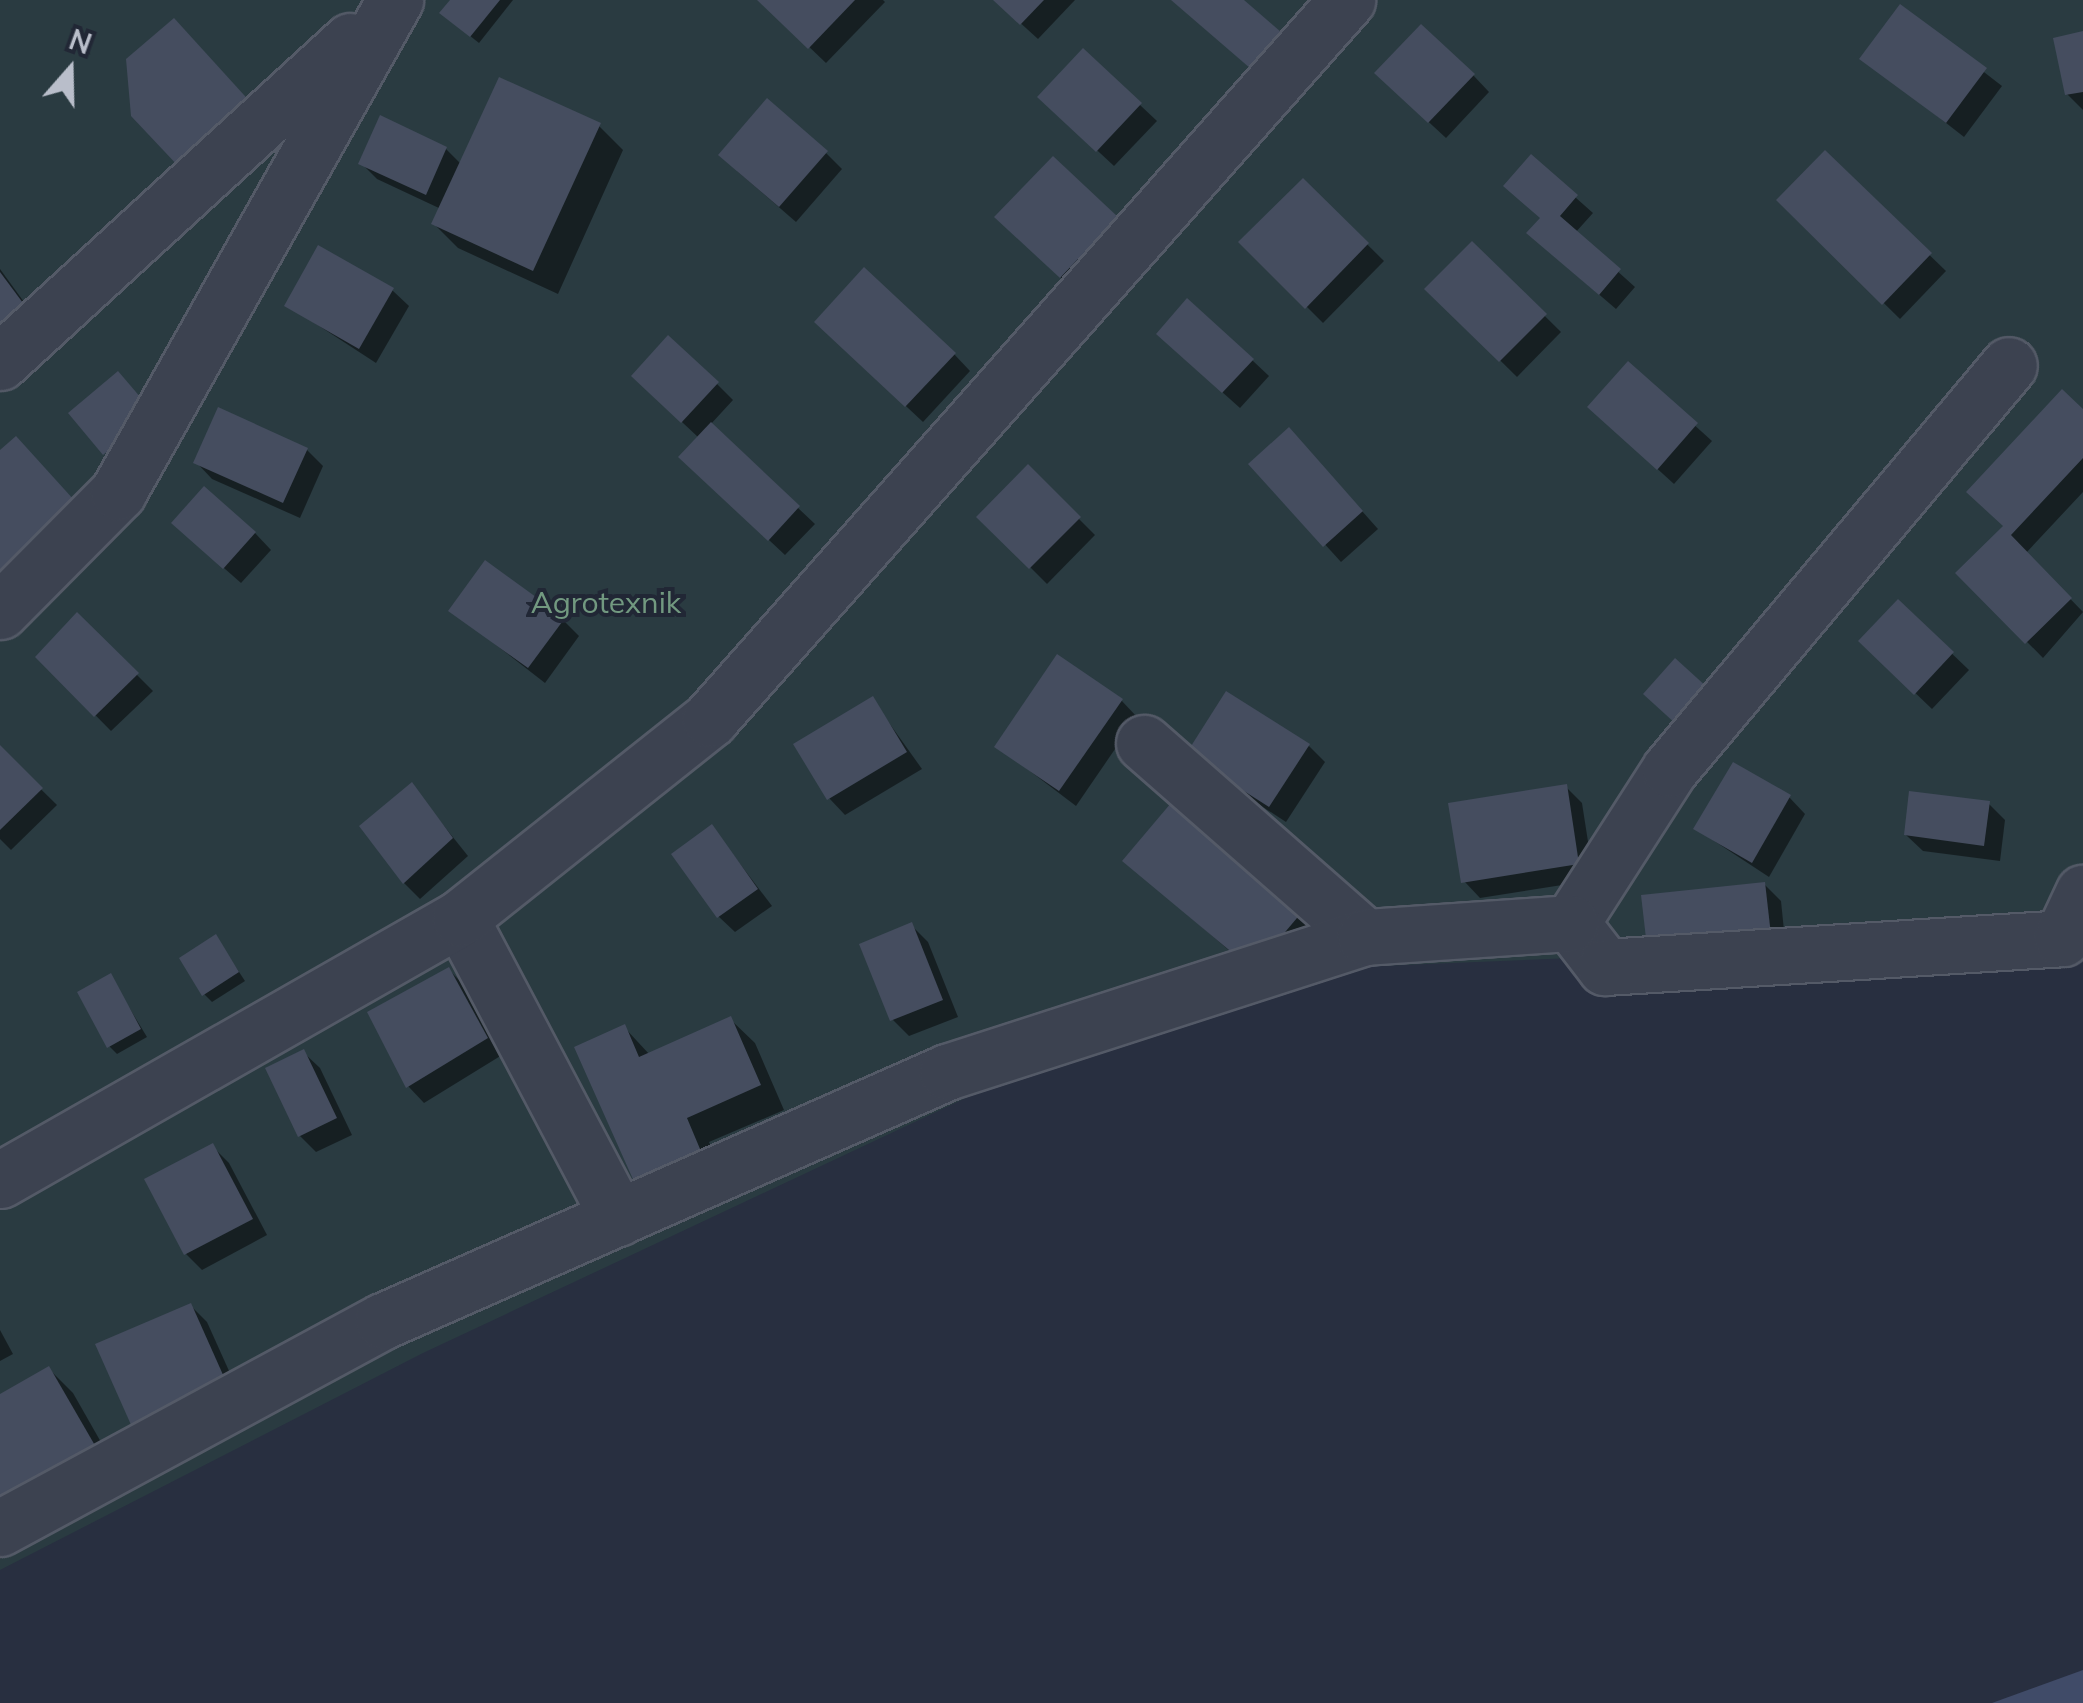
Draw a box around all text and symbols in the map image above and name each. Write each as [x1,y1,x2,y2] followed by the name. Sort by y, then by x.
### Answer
[20,20,120,120] north arrow
[65,21,96,61] text: N
[531,584,681,620] park label: Agrotexnik

